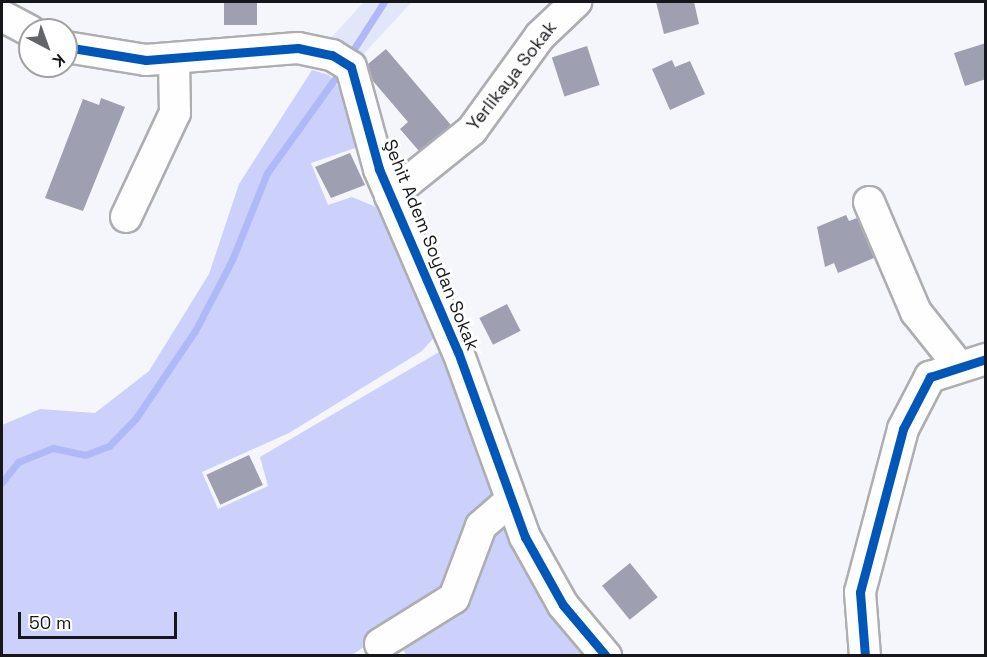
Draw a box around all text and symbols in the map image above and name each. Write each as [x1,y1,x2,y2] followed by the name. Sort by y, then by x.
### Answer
[463,17,561,135] street label: Yerlikaya Sokak
[18,18,78,78] north arrow
[48,49,69,72] text: K
[379,136,483,354] street label: Şehit Adem Soydan Sokak
[21,600,180,638] scale bar
[29,611,71,634] text: 50 m

